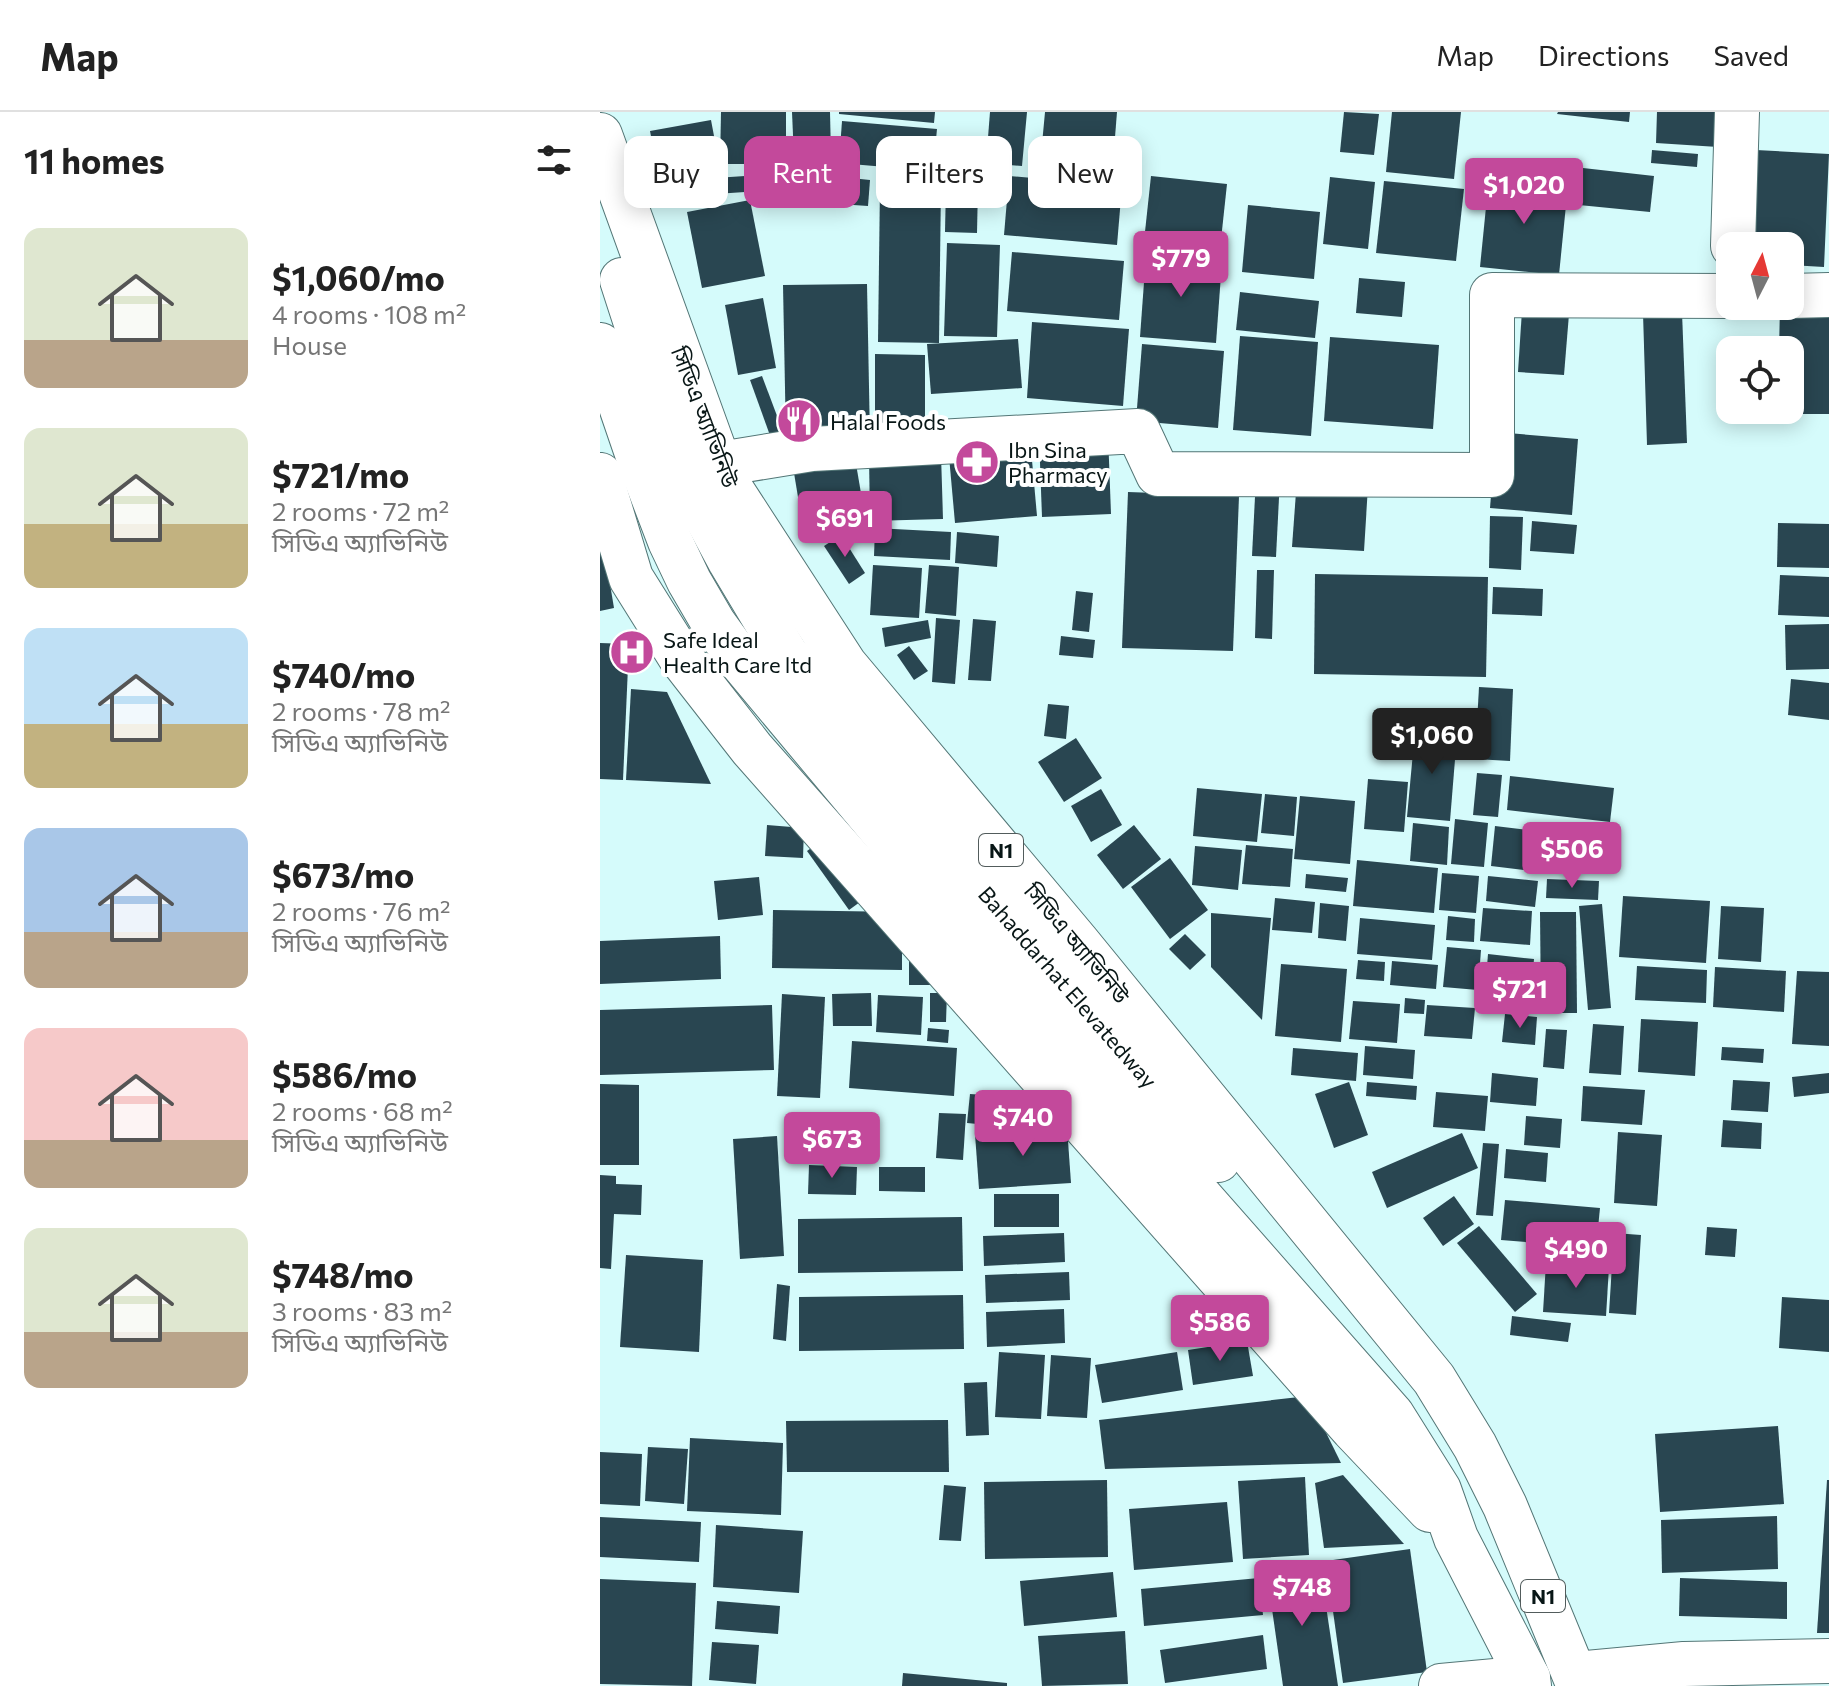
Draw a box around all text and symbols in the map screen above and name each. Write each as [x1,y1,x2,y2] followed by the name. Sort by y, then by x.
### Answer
[40,32,119,79] text: Map
[1436,38,1494,72] text: Map
[1538,38,1669,72] text: Directions
[1713,38,1789,72] text: Saved
[624,136,728,208] chip: Buy
[744,136,860,208] chip: Rent
[876,136,1012,208] chip: Filters
[1028,136,1142,208] chip: New
[532,138,576,182] icon: filters
[24,139,165,181] text: 11 homes
[1459,158,1589,226] pin: $1,020
[1483,168,1565,199] text: $1,020
[1134,231,1228,299] pin: $779
[1716,232,1804,320] north arrow
[1716,232,1804,424] map controls
[1151,241,1211,272] text: $779
[272,256,445,298] text: $1,060/mo
[88,260,184,356] icon: home
[272,298,466,329] text: 4 rooms · 108 m²
[272,329,347,360] text: House
[1716,336,1804,424] button: locate
[665,342,744,492] street label: সিডিএ অ্যাভিনিউ
[775,397,823,445] restaurant icon: Halal Foods
[830,408,946,435] place label: Halal Foods
[1008,436,1108,488] place label: Ibn Sina Pharmacy
[953,438,1001,486] pharmacy icon: Ibn Sina Pharmacy
[272,453,409,495] text: $721/mo
[88,460,184,556] icon: home
[798,491,892,559] pin: $691
[272,495,449,526] text: 2 rooms · 72 m²
[816,501,874,532] text: $691
[272,526,448,557] text: সিডিএ অ্যাভিনিউ
[663,626,812,678] place label: Safe Ideal Health Care ltd
[608,628,656,676] hospital icon: Safe Ideal Health Care ltd
[272,653,415,695] text: $740/mo
[88,660,184,756] icon: home
[272,695,451,726] text: 2 rooms · 78 m²
[1367,708,1497,776] pin: $1,060
[1390,718,1474,749] text: $1,060
[272,726,448,757] text: সিডিএ অ্যাভিনিউ
[1525,822,1619,890] pin: $506
[1540,832,1604,863] text: $506
[979,834,1023,866] road number: N1
[272,853,414,895] text: $673/mo
[88,860,184,956] icon: home
[1018,877,1135,1009] street label: সিডিএ অ্যাভিনিউ
[973,881,1163,1093] street label: Bahaddarhat Elevatedway
[272,895,451,926] text: 2 rooms · 76 m²
[272,926,448,957] text: সিডিএ অ্যাভিনিউ
[1473,962,1567,1030] pin: $721
[1492,972,1548,1003] text: $721
[272,1053,417,1095] text: $586/mo
[88,1060,184,1156] icon: home
[976,1090,1070,1158] pin: $740
[272,1095,453,1126] text: 2 rooms · 68 m²
[993,1100,1053,1131] text: $740
[785,1112,879,1180] pin: $673
[802,1122,862,1153] text: $673
[272,1126,448,1157] text: সিডিএ অ্যাভিনিউ
[1529,1222,1623,1290] pin: $490
[1544,1232,1608,1263] text: $490
[272,1253,414,1295] text: $748/mo
[88,1260,184,1356] icon: home
[272,1295,452,1326] text: 3 rooms · 83 m²
[1173,1295,1267,1363] pin: $586
[1189,1305,1251,1336] text: $586
[272,1326,448,1357] text: সিডিএ অ্যাভিনিউ
[1255,1560,1349,1628] pin: $748
[1272,1570,1332,1601] text: $748
[1521,1580,1565,1612] road number: N1

